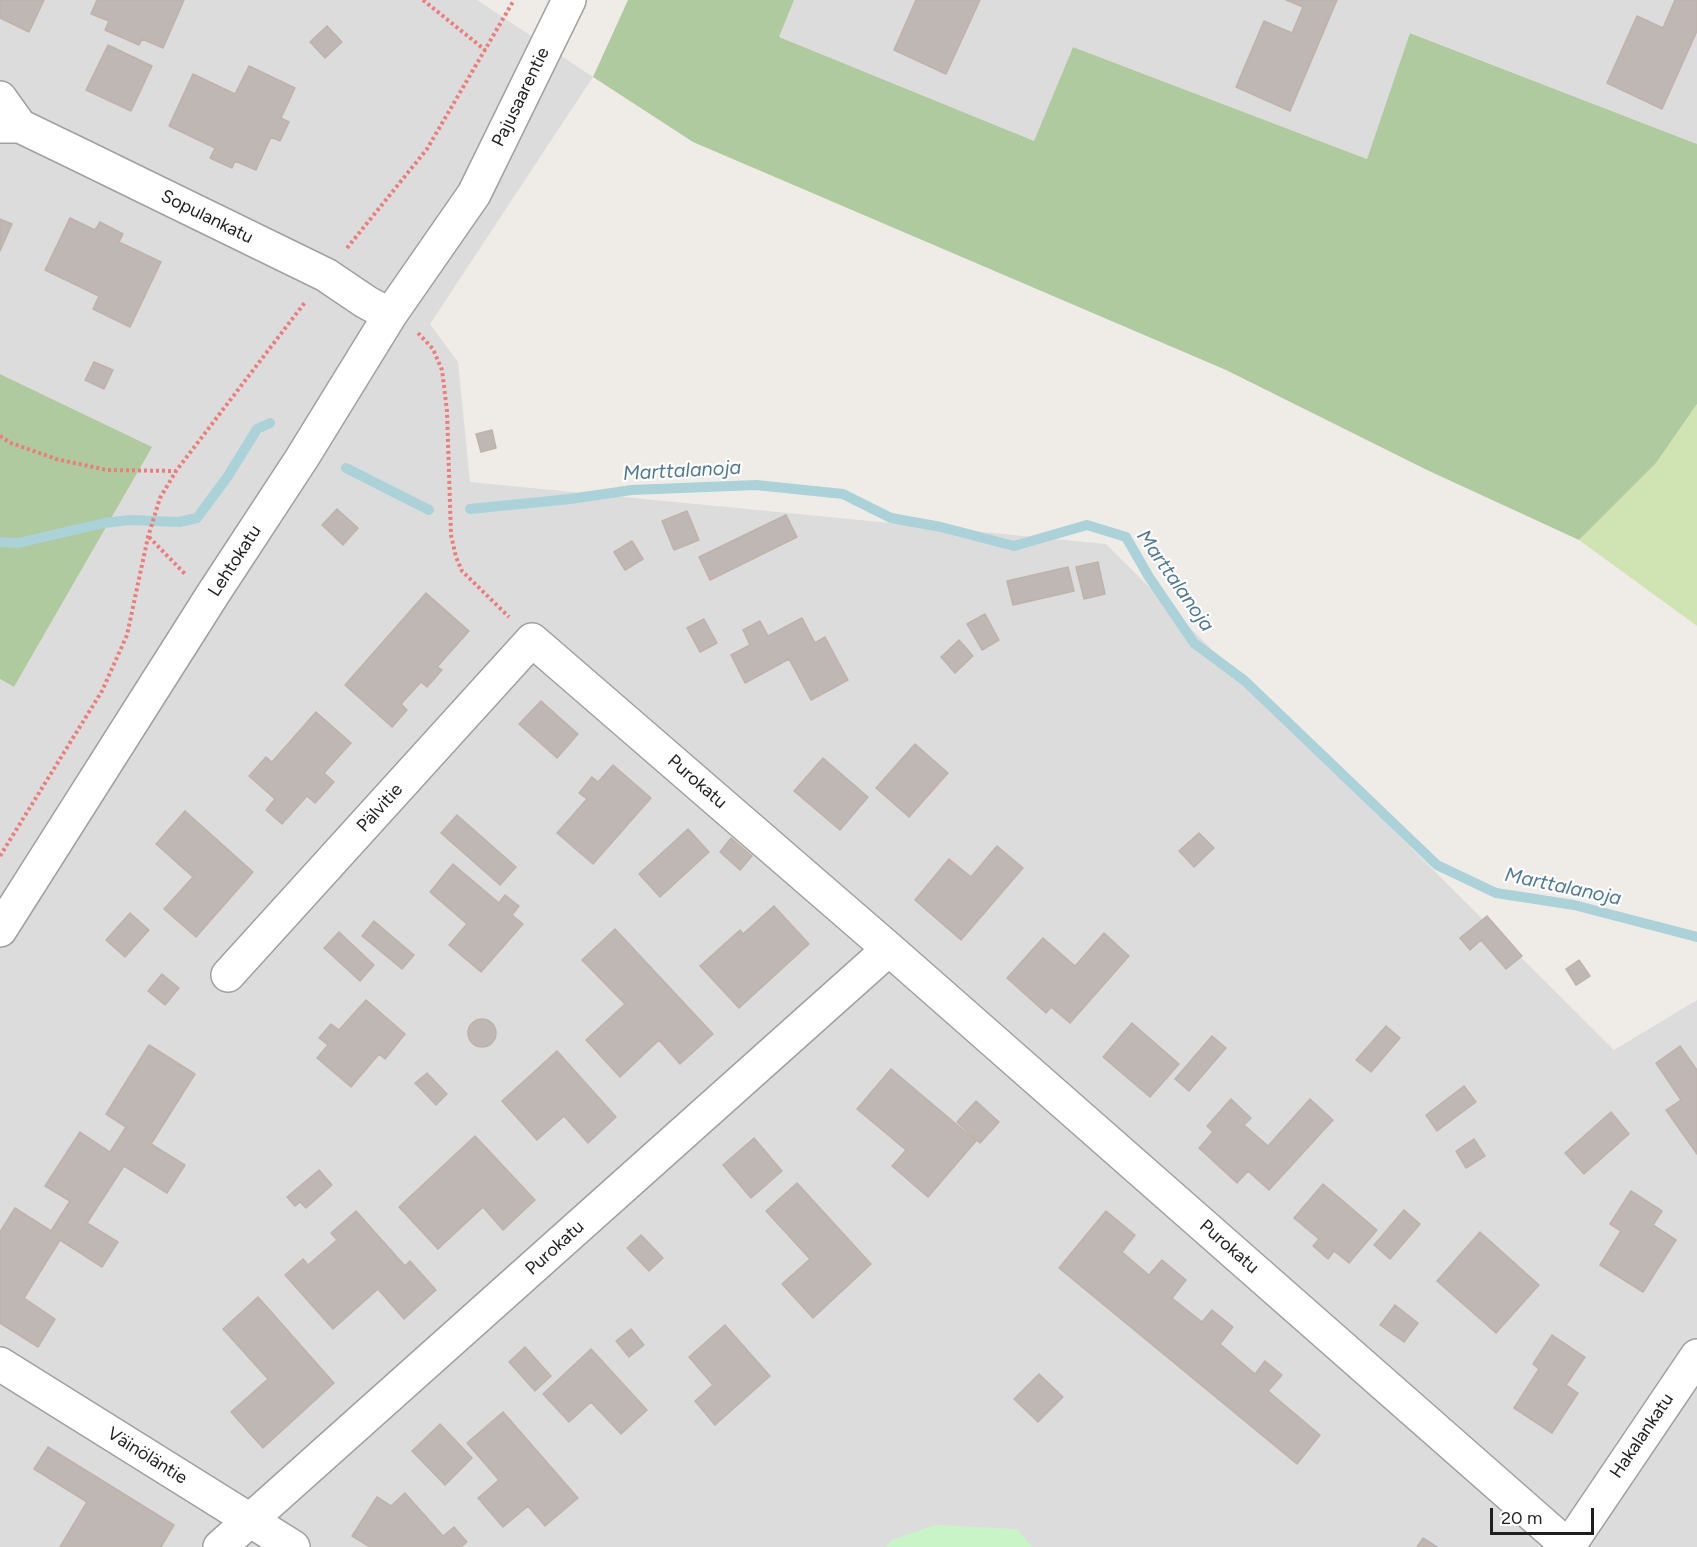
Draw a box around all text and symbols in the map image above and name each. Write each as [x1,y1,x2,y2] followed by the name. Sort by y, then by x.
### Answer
[488,44,554,150] street label: Pajusaarentie
[157,185,257,249] street label: Sopulankatu
[622,456,742,486] water label: Marttalanoja
[204,521,266,601] street label: Lehtokatu
[1131,526,1219,636] water label: Marttalanoja
[663,750,731,814] street label: Purokatu
[353,779,407,837] street label: Pälvitie
[1503,863,1623,911] water label: Marttalanoja
[1195,1215,1263,1279] street label: Purokatu
[521,1216,589,1280] street label: Purokatu
[1606,1389,1678,1483] street label: Hakalankatu
[103,1423,191,1489] street label: Väinöläntie
[1493,1496,1596,1534] scale bar
[1501,1507,1542,1529] text: 20 m

